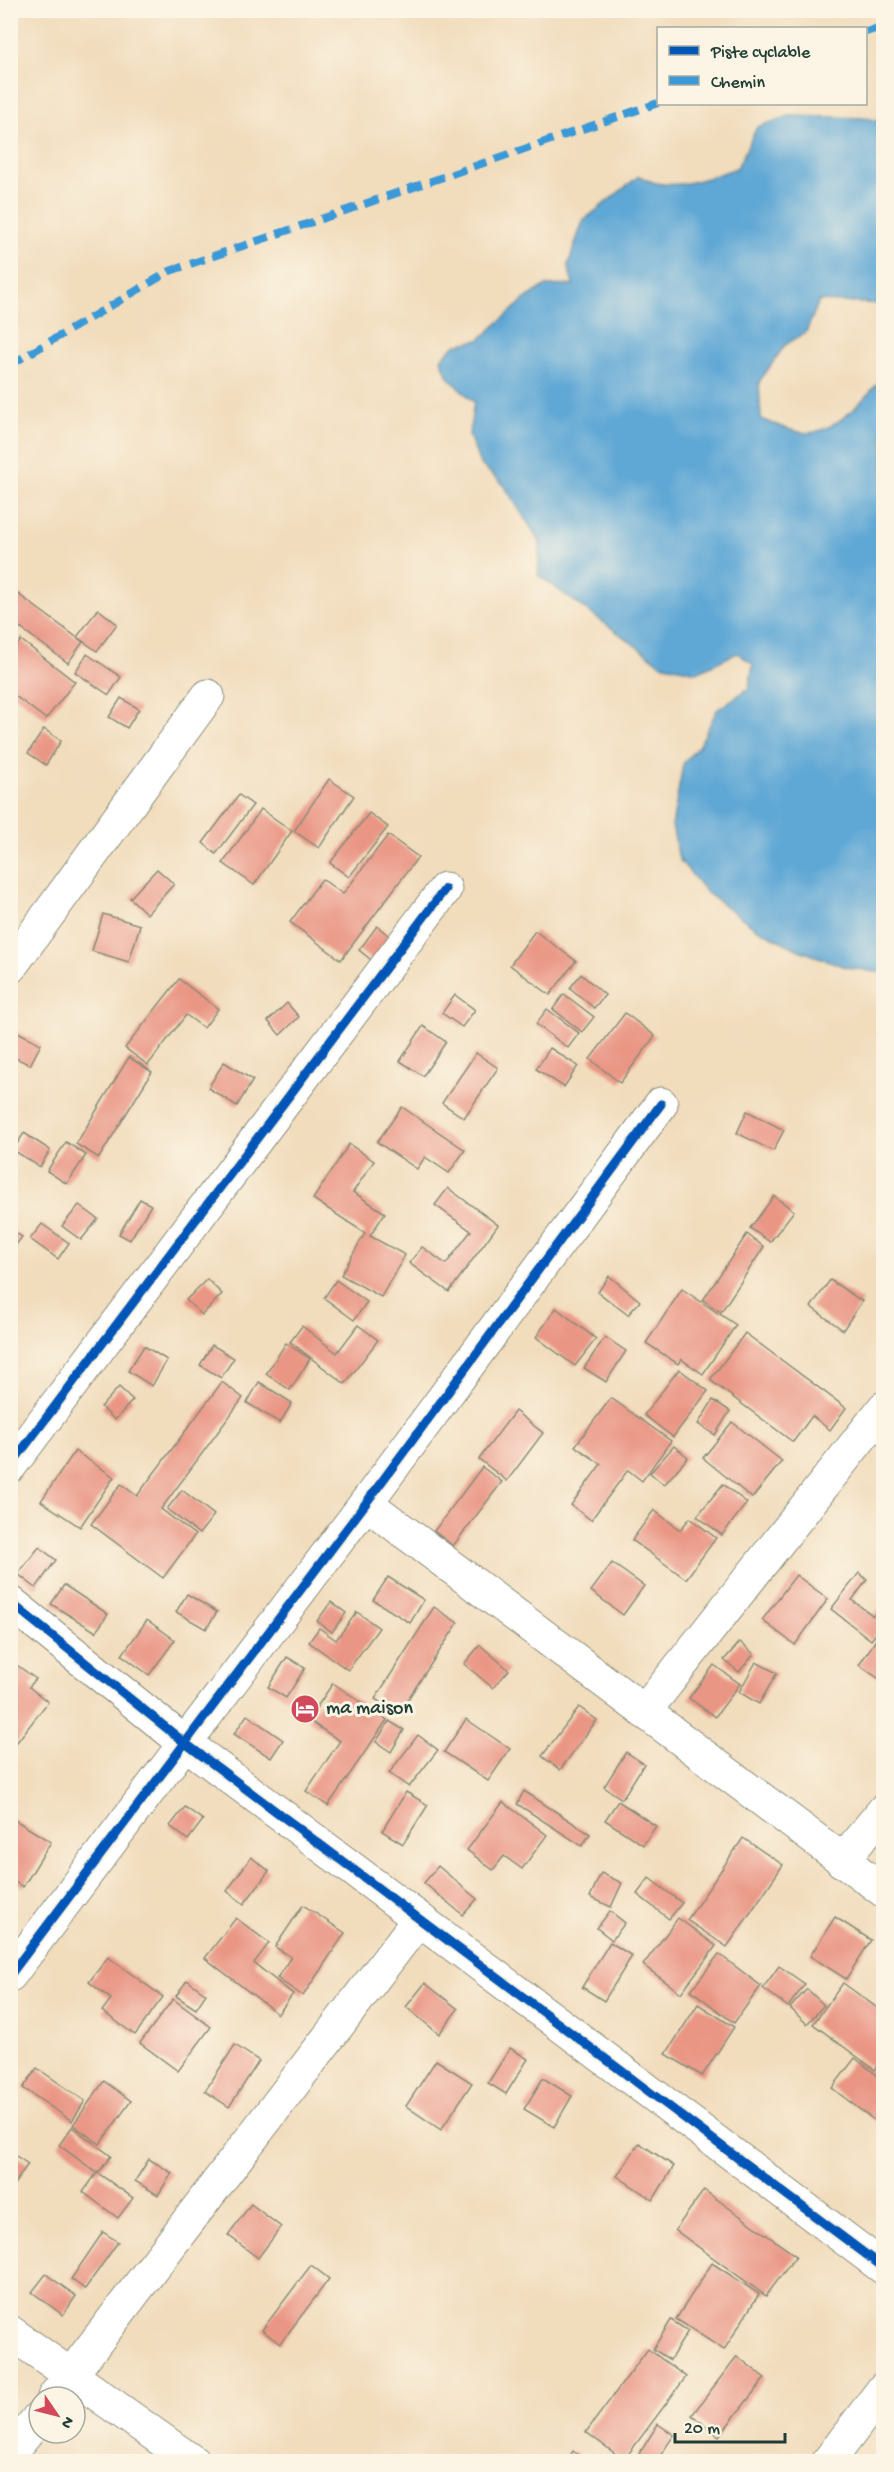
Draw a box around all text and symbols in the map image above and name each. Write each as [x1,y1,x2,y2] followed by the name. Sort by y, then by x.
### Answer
[657,27,867,105] legend
[710,43,811,64] text: Piste cyclable
[711,73,765,94] text: Chemin
[289,1693,321,1725] hotel icon: ma maison
[326,1698,413,1721] place label: ma maison
[27,2385,87,2445] north arrow
[675,2406,784,2444] scale bar
[55,2412,77,2432] text: N
[684,2419,720,2440] text: 20 m

